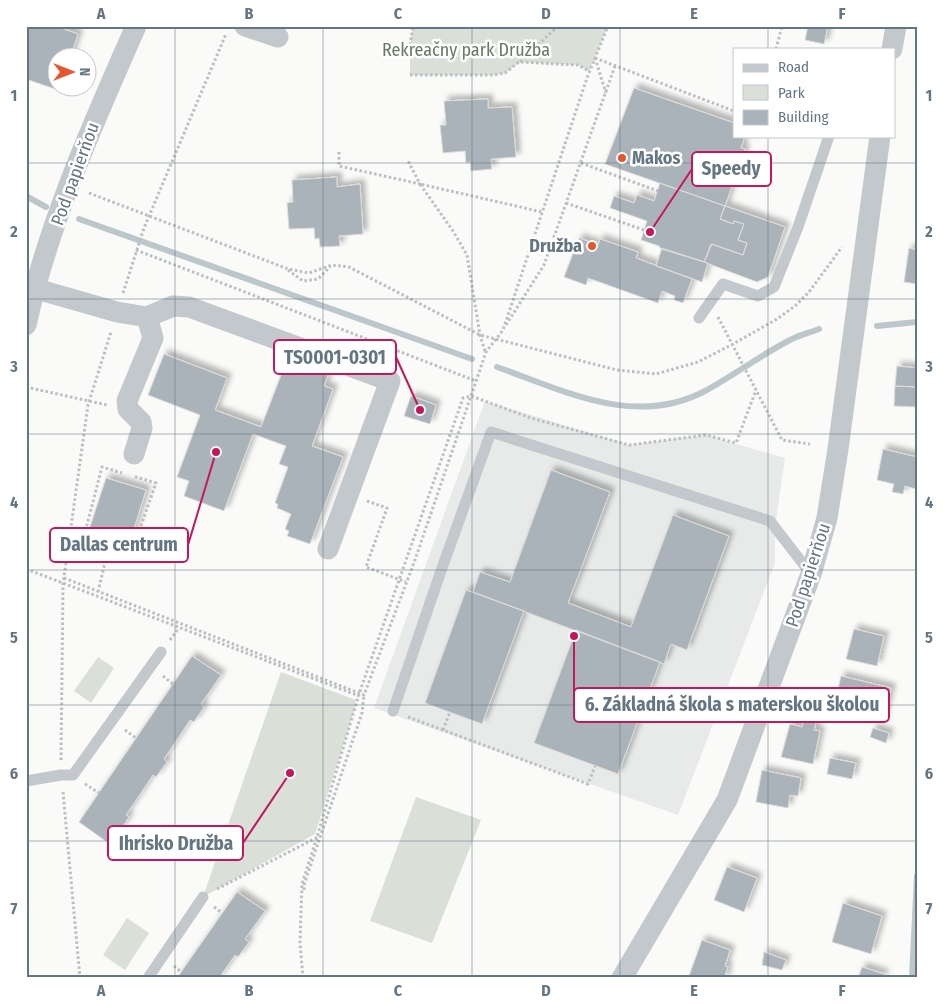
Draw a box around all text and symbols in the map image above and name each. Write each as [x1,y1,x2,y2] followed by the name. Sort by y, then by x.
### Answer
[96,4,106,23] text: A
[245,4,254,23] text: B
[394,4,403,23] text: C
[541,4,551,23] text: D
[690,4,698,23] text: E
[838,4,846,23] text: F
[382,39,550,61] park label: Rekreačny park Družba
[48,48,98,98] north arrow
[733,48,896,138] legend
[778,58,809,76] text: Road
[76,68,93,76] text: N
[778,84,805,102] text: Park
[11,86,17,105] text: 1
[926,86,932,105] text: 1
[778,108,829,126] text: Building
[46,119,104,229] street label: Pod papierňou
[632,147,680,169] place label: Makos
[616,152,628,164] marker: Makos
[692,152,771,186] callout: Speedy
[702,157,761,180] text: Speedy
[9,222,18,241] text: 2
[924,222,933,241] text: 2
[529,235,582,257] place label: Družba
[586,240,598,252] marker: Družba
[274,340,396,374] callout: TS0001-0301
[284,346,386,369] text: TS0001-0301
[9,357,18,376] text: 3
[924,357,933,376] text: 3
[10,493,18,512] text: 4
[925,493,933,512] text: 4
[781,520,835,630] street label: Pod papierňou
[50,528,188,562] callout: Dallas centrum
[60,533,178,556] text: Dallas centrum
[10,628,18,647] text: 5
[925,628,933,647] text: 5
[574,688,889,722] callout: 6. Základná škola s materskou školou
[585,693,879,716] text: 6. Základná škola s materskou školou
[10,764,18,783] text: 6
[925,764,933,783] text: 6
[108,826,243,860] callout: Ihrisko Družba
[119,832,233,855] text: Ihrisko Družba
[11,899,18,918] text: 7
[926,899,933,918] text: 7
[96,981,106,1000] text: A
[245,981,254,1000] text: B
[394,981,403,1000] text: C
[541,981,551,1000] text: D
[690,981,698,1000] text: E
[838,981,846,1000] text: F

